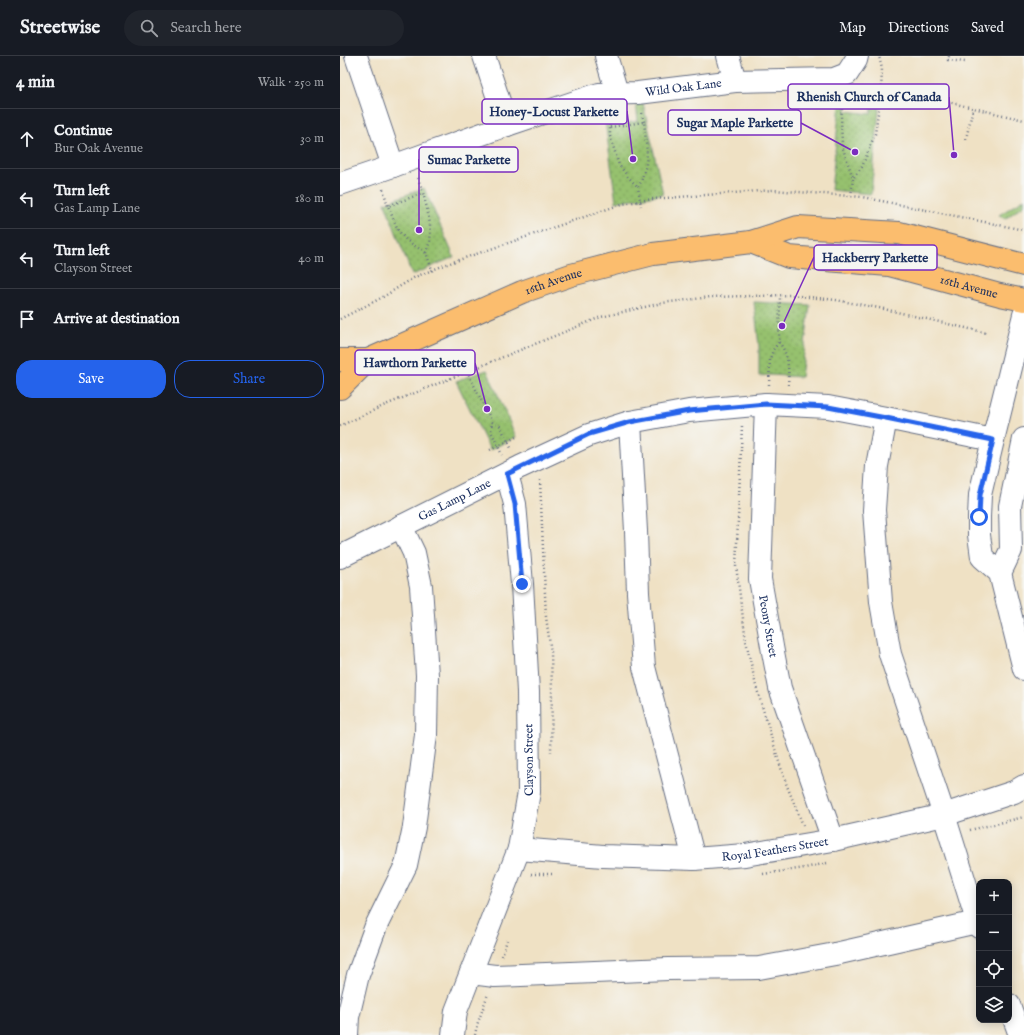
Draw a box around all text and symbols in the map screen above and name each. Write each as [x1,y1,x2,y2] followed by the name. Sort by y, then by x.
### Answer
[124,10,404,46] search box
[20,16,100,40] text: Streetwise
[138,17,160,39] icon: search
[170,18,242,37] text: Search here
[839,19,866,37] text: Map
[888,19,949,37] text: Directions
[971,19,1004,37] text: Saved
[16,72,55,93] text: 4 min
[258,74,324,91] text: Walk · 250 m
[644,76,723,100] street label: Wild Oak Lane
[788,84,949,109] callout: Rhenish Church of Canada
[797,89,942,106] text: Rhenish Church of Canada
[482,99,627,124] callout: Honey-Locust Parkette
[489,104,619,121] text: Honey-Locust Parkette
[668,110,801,135] callout: Sugar Maple Parkette
[677,115,793,132] text: Sugar Maple Parkette
[54,121,112,140] text: Continue
[16,128,38,150] icon: ahead
[300,130,324,147] text: 30 m
[54,140,143,157] text: Bur Oak Avenue
[419,147,518,172] callout: Sumac Parkette
[428,152,511,169] text: Sumac Parkette
[54,181,110,200] text: Turn left
[16,188,38,210] icon: left
[295,190,324,207] text: 180 m
[54,200,140,217] text: Gas Lamp Lane
[54,241,110,260] text: Turn left
[814,245,937,270] callout: Hackberry Parkette
[16,248,38,270] icon: left
[298,250,324,267] text: 40 m
[822,250,928,267] text: Hackberry Parkette
[54,260,132,277] text: Clayson Street
[523,265,584,298] street label: 16th Avenue
[938,272,1000,302] street label: 16th Avenue
[16,308,38,330] icon: arrive
[54,309,180,328] text: Arrive at destination
[355,350,475,375] callout: Hawthorn Parkette
[363,355,467,372] text: Hawthorn Parkette
[16,360,166,398] button: Save
[174,360,324,398] button: Share
[416,476,494,525] street label: Gas Lamp Lane
[970,508,988,526] route start
[513,575,531,593] route end
[755,594,781,659] street label: Peony Street
[521,724,537,796] street label: Clayson Street
[721,834,829,865] street label: Royal Feathers Street
[976,879,1012,1023] map controls
[976,879,1012,915] button: +
[976,915,1012,951] button: −
[976,951,1012,987] button: locate
[976,987,1012,1023] button: layers

